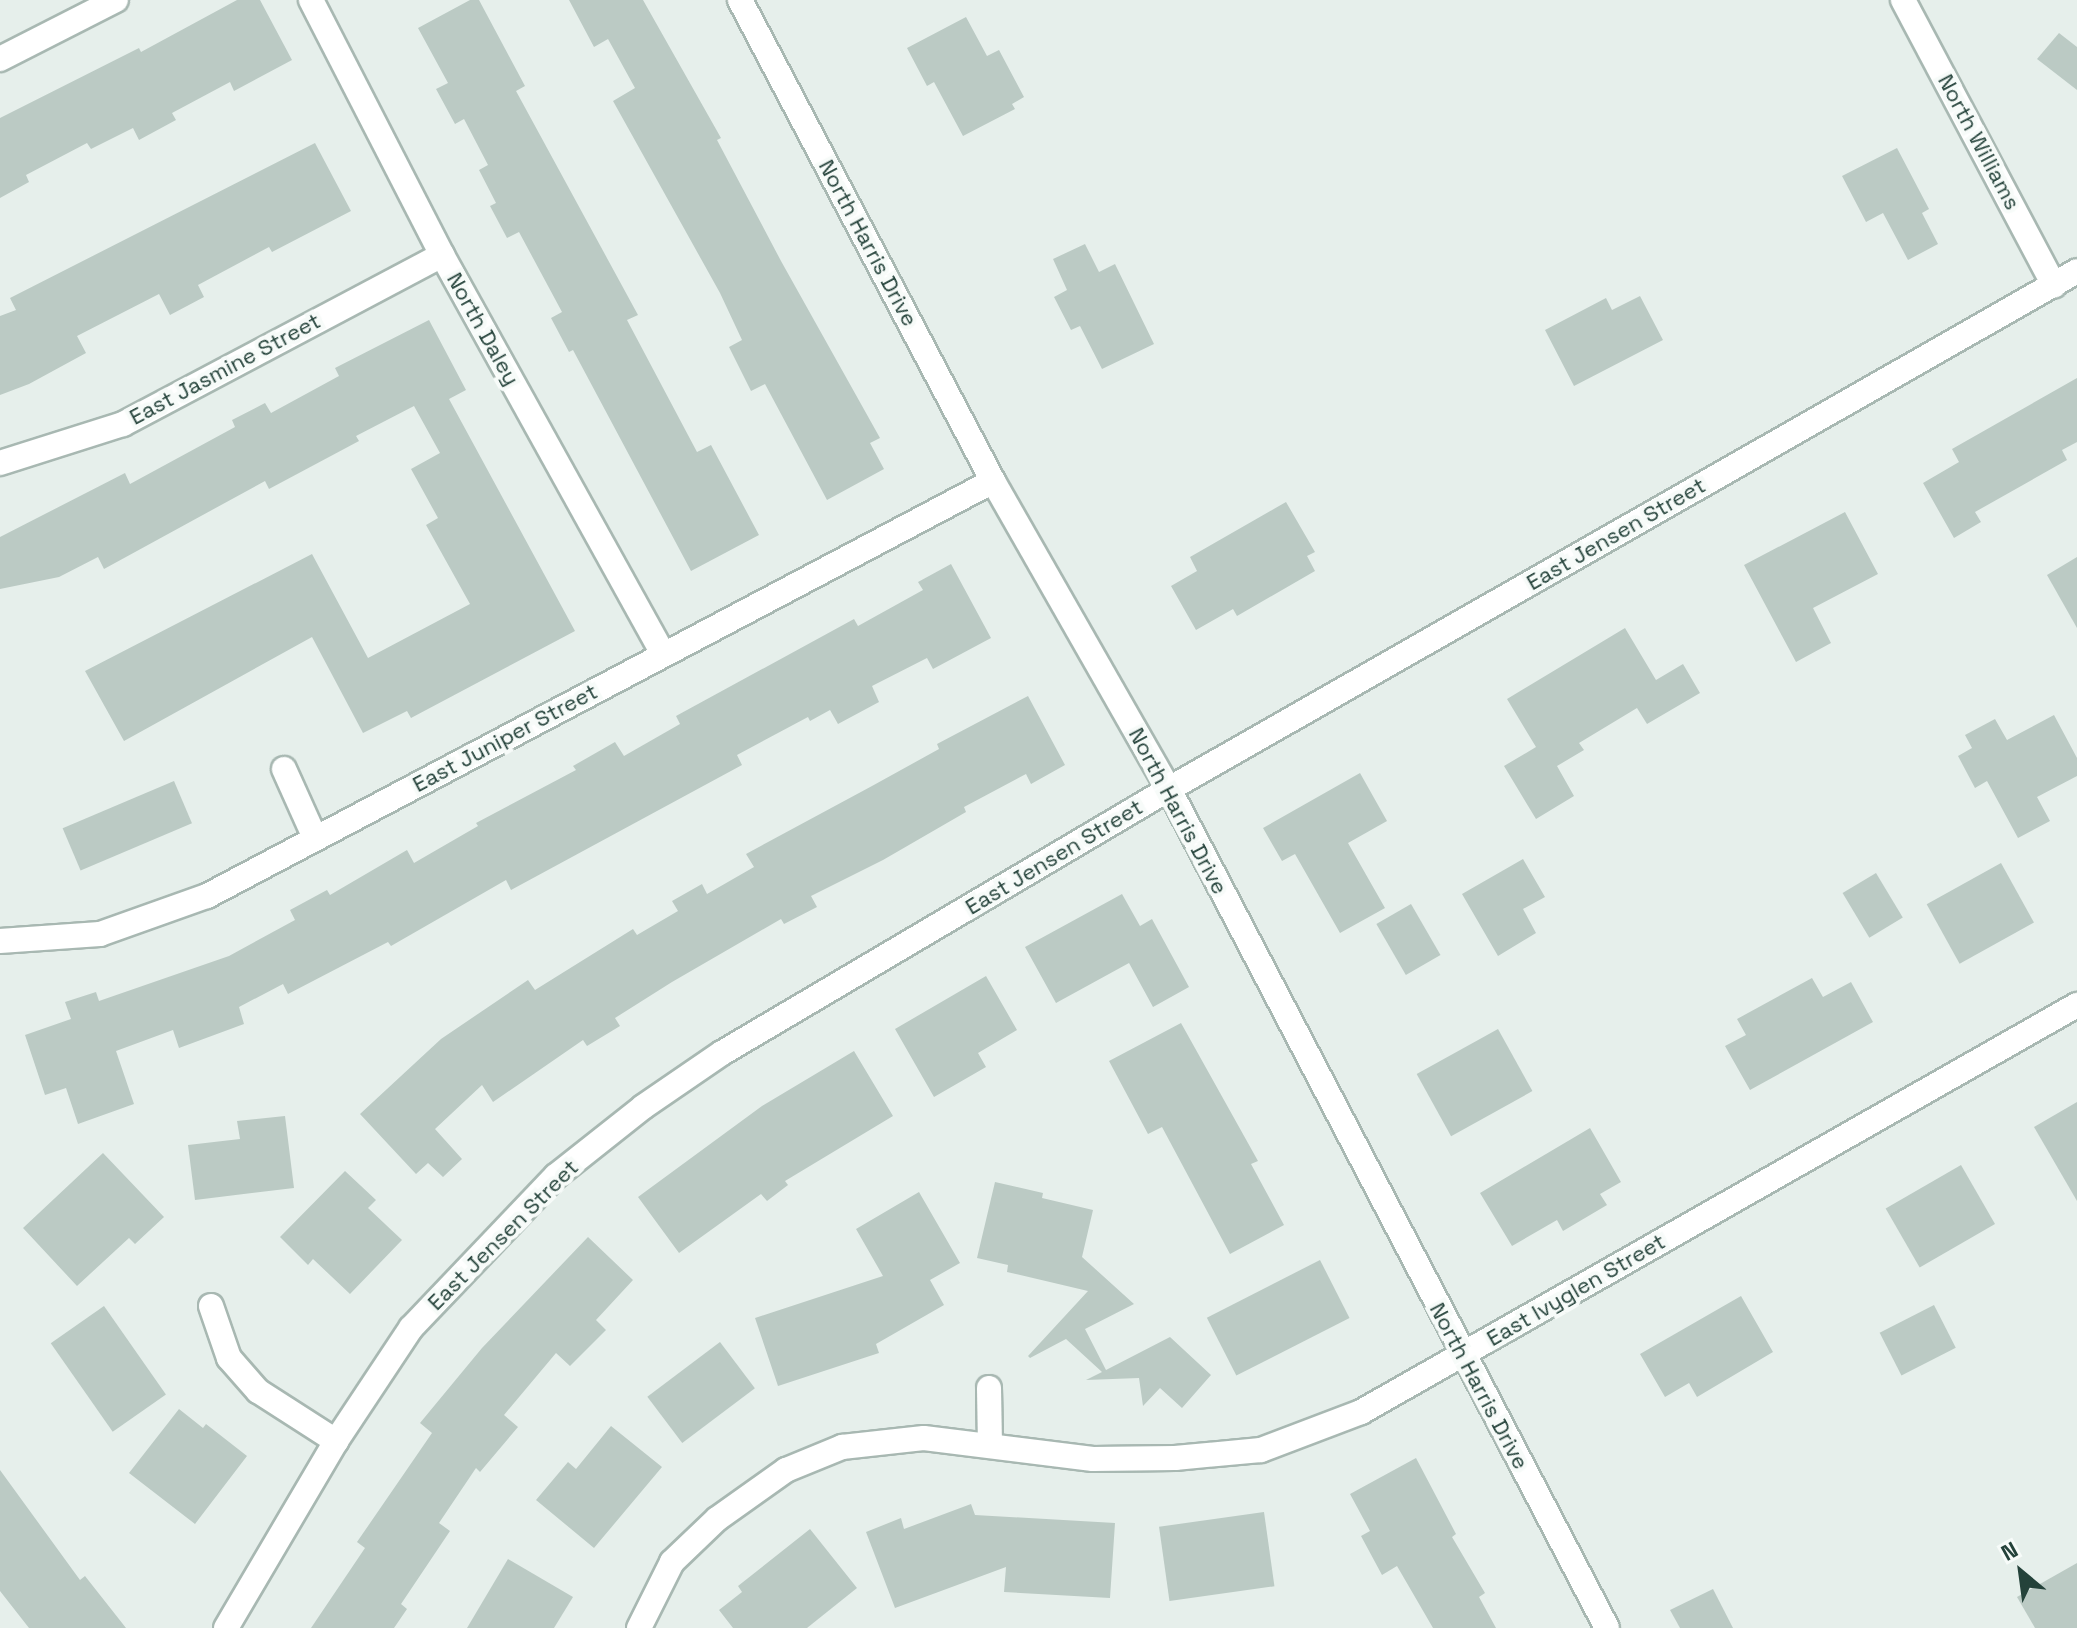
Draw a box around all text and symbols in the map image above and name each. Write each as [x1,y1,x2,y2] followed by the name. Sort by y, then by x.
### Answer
[1932,70,2026,214] street label: North Williams
[813,155,923,331] street label: North Harris Drive
[441,268,525,390] street label: North Daley
[125,307,325,431] street label: East Jasmine Street
[1522,472,1710,596] street label: East Jensen Street
[408,678,602,798] street label: East Juniper Street
[1123,723,1233,899] street label: North Harris Drive
[961,794,1147,920] street label: East Jensen Street
[422,1154,584,1316] street label: East Jensen Street
[1482,1228,1670,1352] street label: East Ivyglen Street
[1424,1298,1534,1474] street label: North Harris Drive
[1981,1532,2061,1612] north arrow
[1996,1535,2023,1567] text: N

